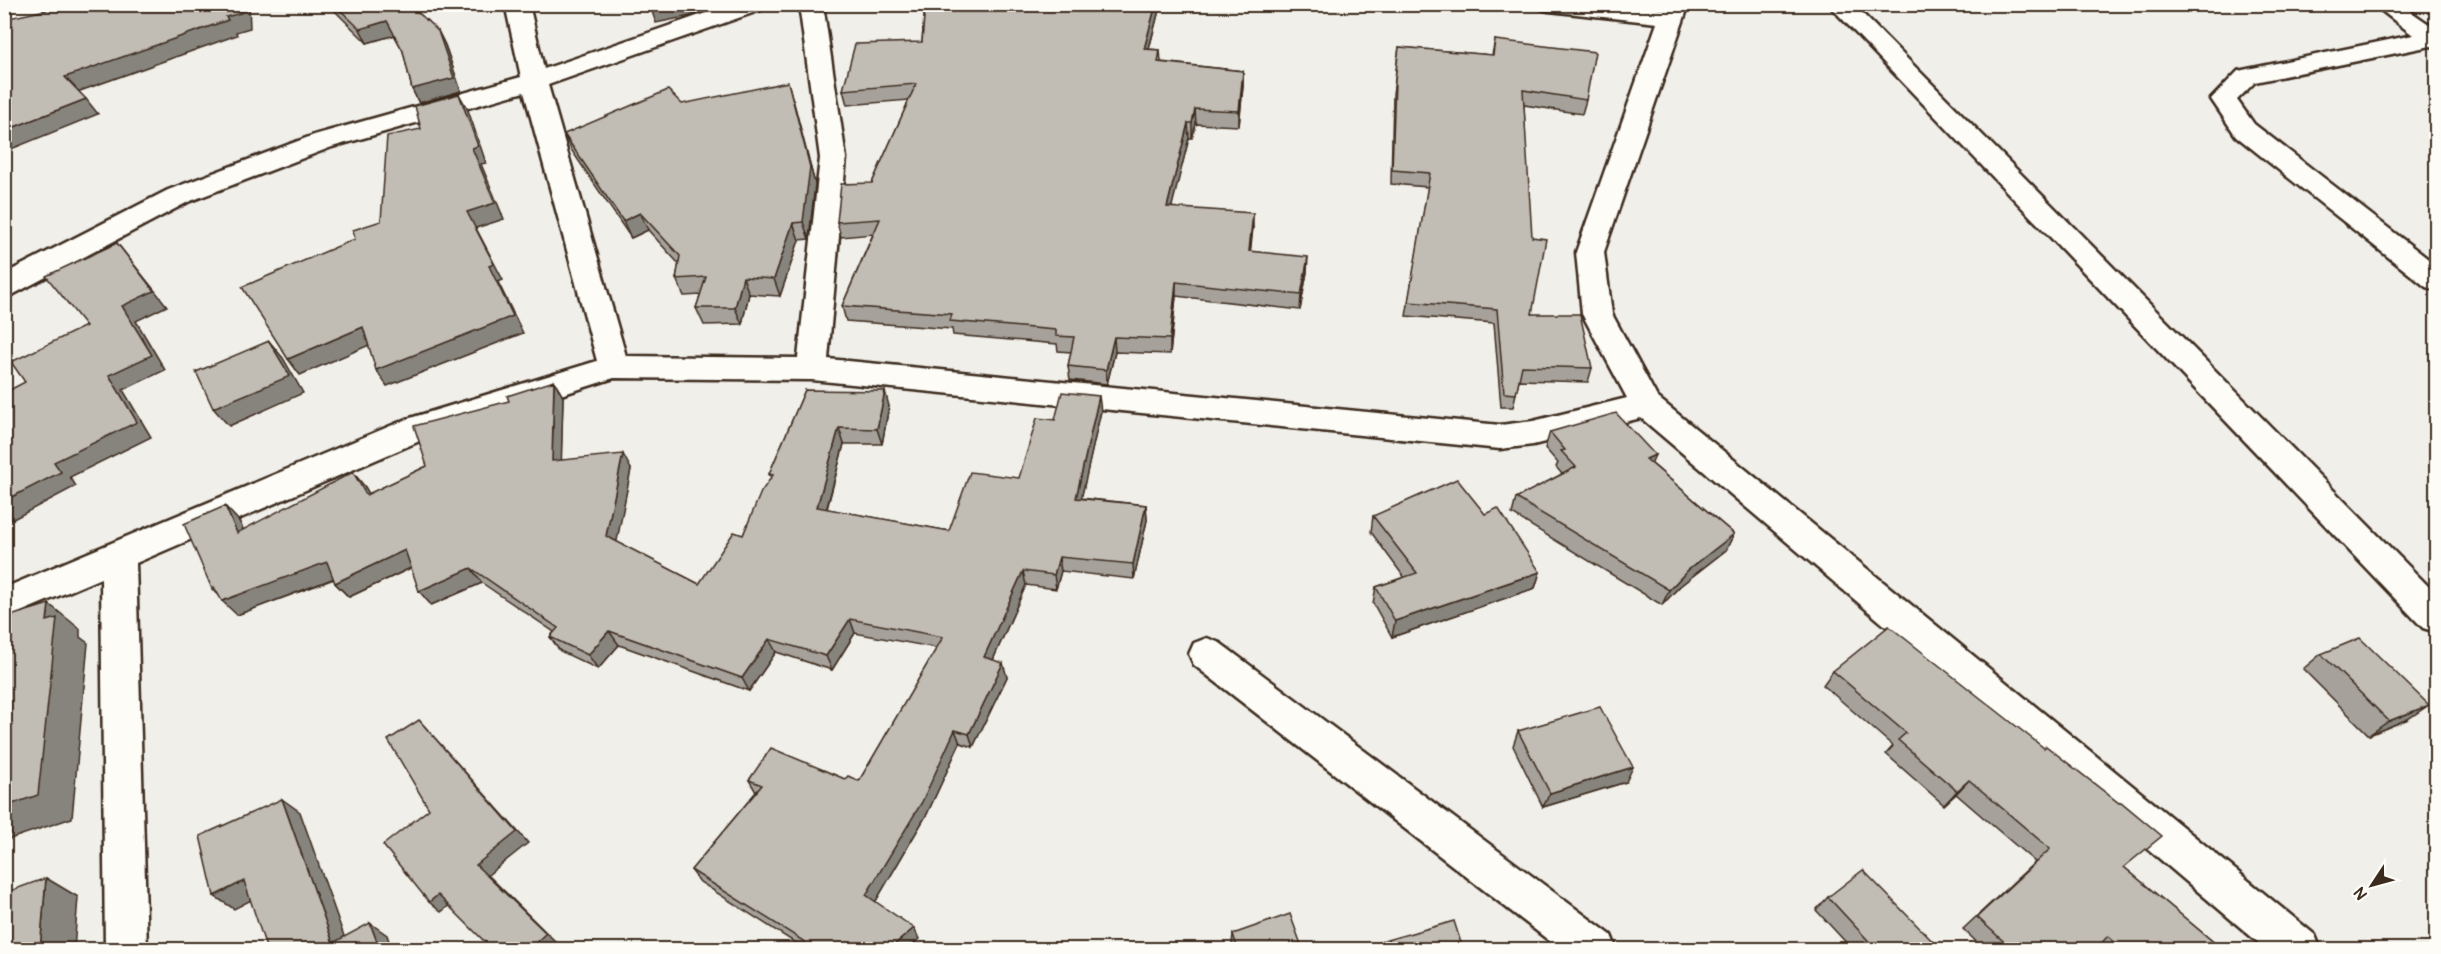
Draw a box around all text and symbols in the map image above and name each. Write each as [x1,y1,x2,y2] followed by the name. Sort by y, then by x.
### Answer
[2342,855,2402,915] north arrow
[2349,883,2372,903] text: N

